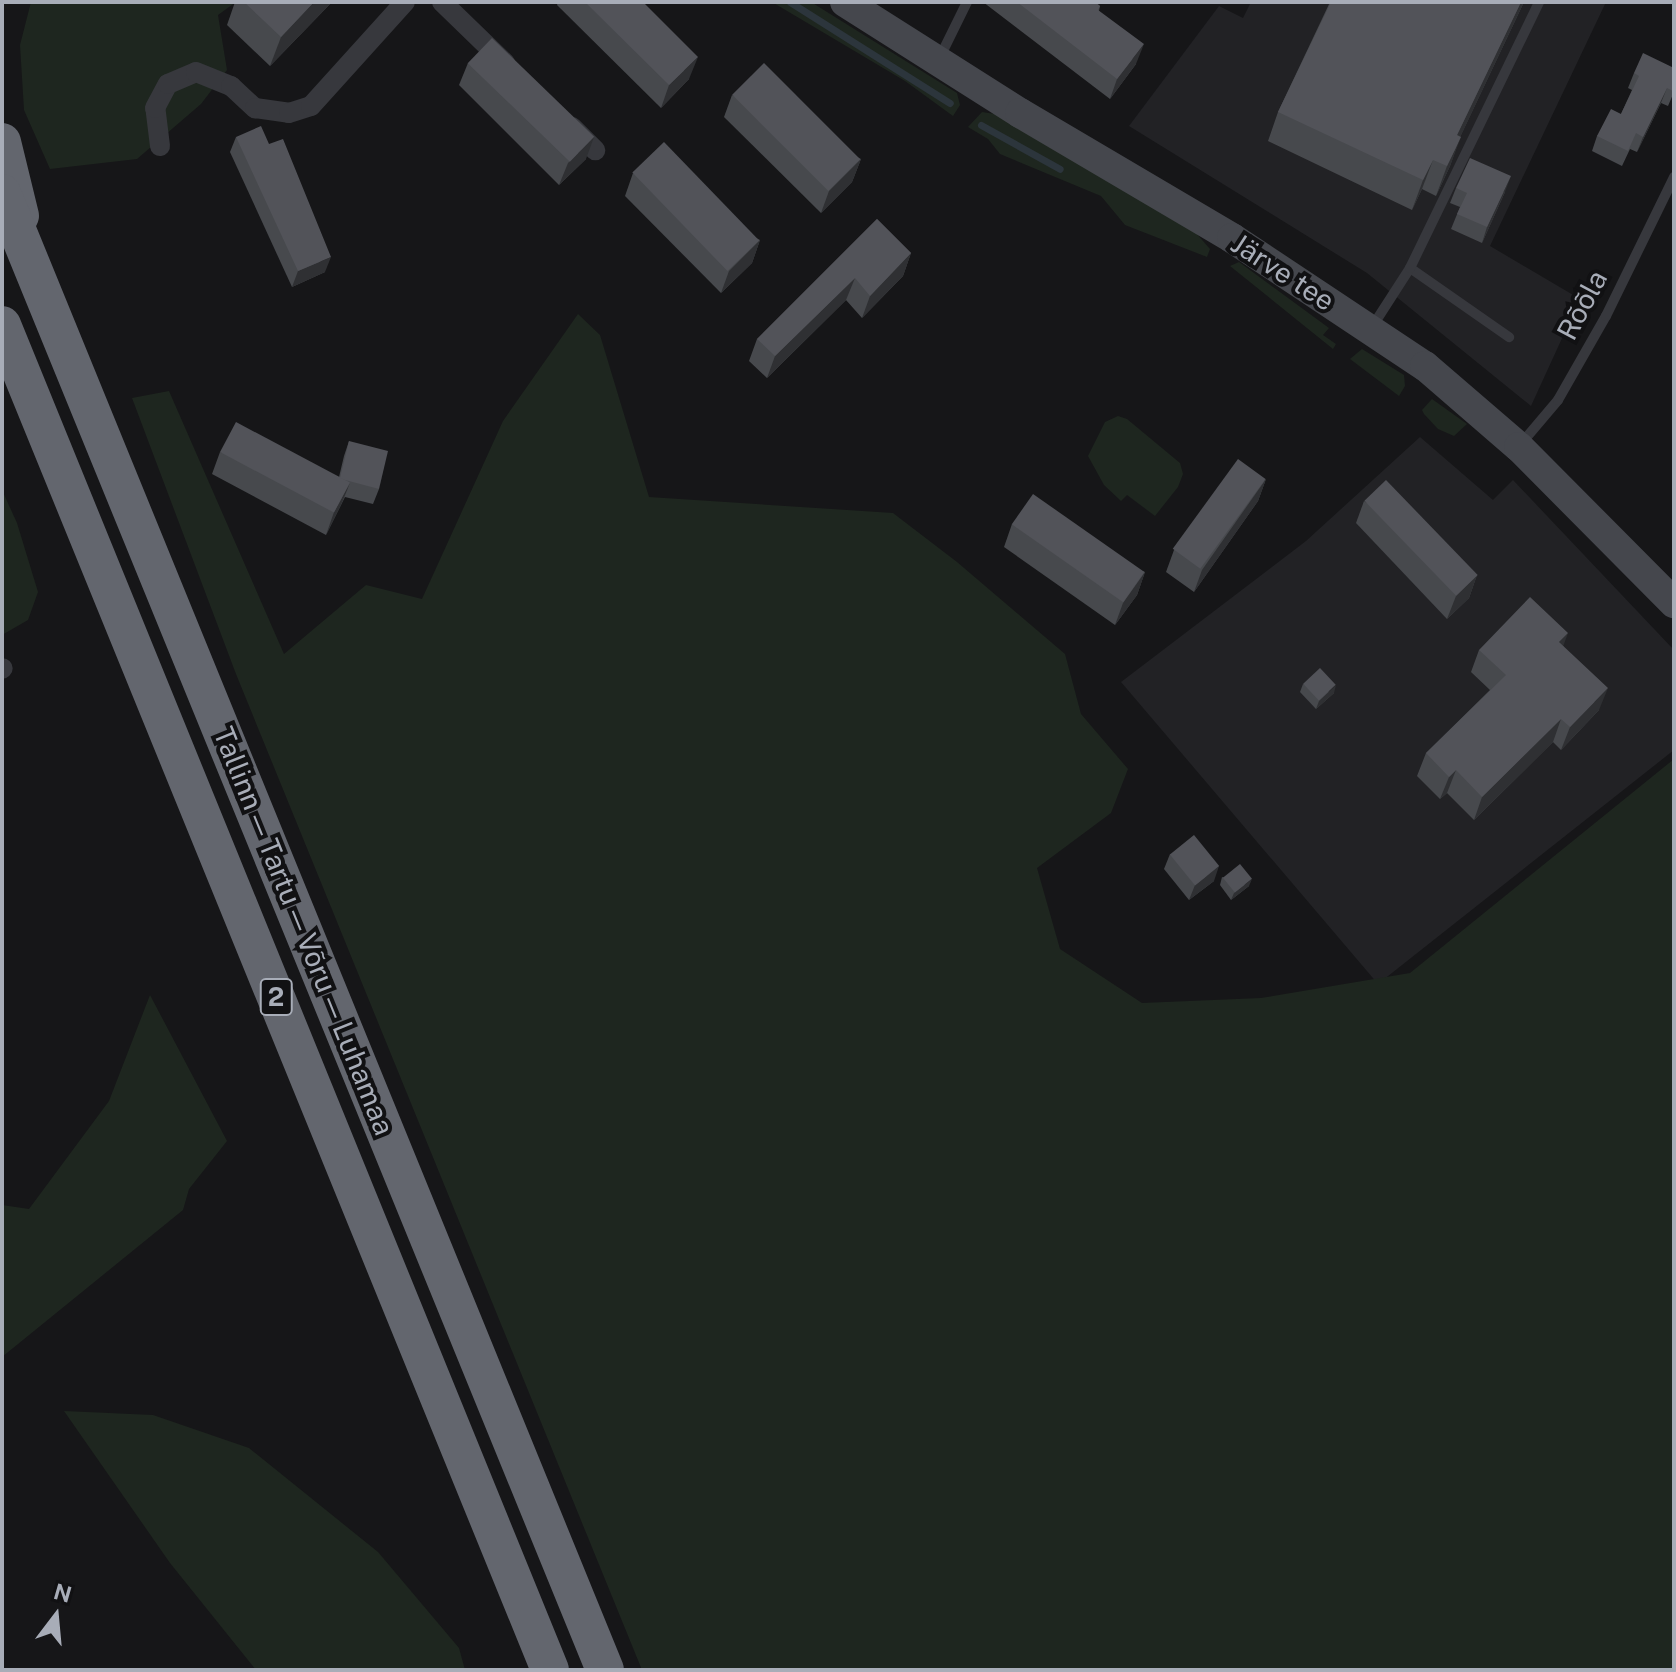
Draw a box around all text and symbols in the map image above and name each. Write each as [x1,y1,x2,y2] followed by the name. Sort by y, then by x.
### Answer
[1225,226,1341,318] street label: Järve tee
[1550,264,1614,346] street label: Rõõla
[201,707,407,1155] street label: Tallinn — Tartu — Võru — Luhamaa
[258,975,294,1019] road number: 2
[16,1576,96,1656] north arrow
[51,1578,74,1608] text: N

